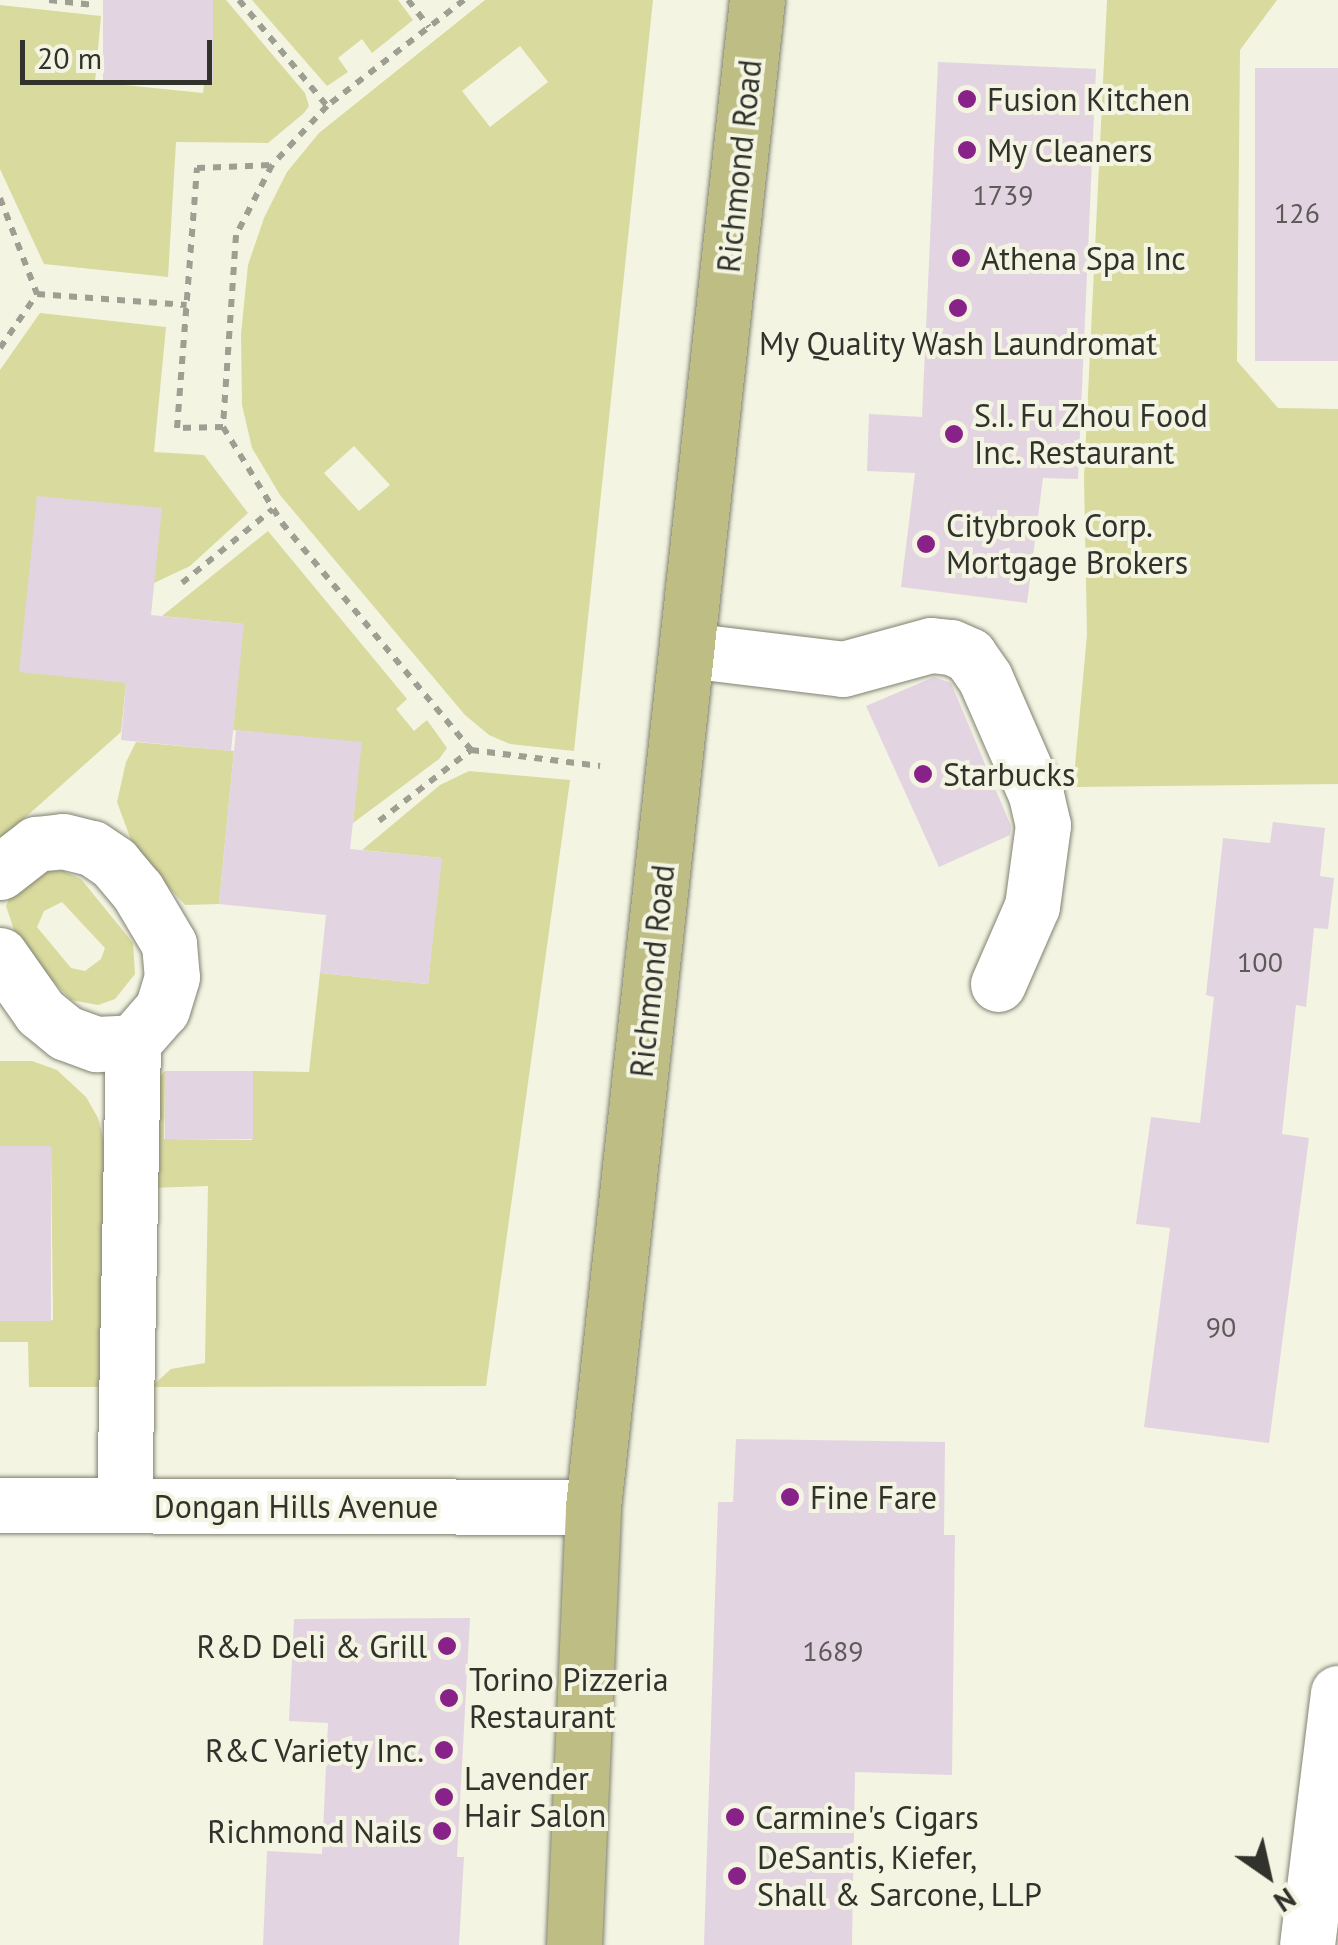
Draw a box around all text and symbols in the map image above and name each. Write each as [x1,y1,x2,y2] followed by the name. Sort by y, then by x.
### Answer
[25,20,218,82] scale bar
[37,38,102,77] text: 20 m
[709,58,769,274] street label: Richmond Road
[987,80,1190,118] place label: Fusion Kitchen
[956,88,978,110] marker: Fusion Kitchen
[987,131,1154,169] place label: My Cleaners
[956,139,978,161] marker: My Cleaners
[972,178,1034,212] house number: 1739
[1274,196,1320,230] house number: 126
[981,239,1186,277] place label: Athena Spa Inc
[950,247,972,269] marker: Athena Spa Inc
[947,297,969,319] marker: My Quality Wash Laundromat
[757,324,1159,362] place label: My Quality Wash Laundromat
[974,397,1211,472] place label: S.I. Fu Zhou Food Inc. Restaurant
[943,423,965,445] marker: S.I. Fu Zhou Food Inc. Restaurant
[946,507,1188,582] place label: Citybrook Corp. Mortgage Brokers
[915,533,937,555] marker: Citybrook Corp. Mortgage Brokers
[943,755,1075,793] place label: Starbucks
[912,763,934,785] marker: Starbucks
[622,863,682,1079] street label: Richmond Road
[1237,945,1283,979] house number: 100
[1206,1310,1236,1344] house number: 90
[810,1478,937,1516] place label: Fine Fare
[779,1486,801,1508] marker: Fine Fare
[153,1487,439,1525] street label: Dongan Hills Avenue
[196,1627,427,1665] place label: R&D Deli & Grill
[802,1634,864,1668] house number: 1689
[436,1635,458,1657] marker: R&D Deli & Grill
[469,1661,669,1736] place label: Torino Pizzeria Restaurant
[438,1687,460,1709] marker: Torino Pizzeria Restaurant
[202,1731,424,1769] place label: R&C Variety Inc.
[433,1739,455,1761] marker: R&C Variety Inc.
[464,1760,606,1835] place label: Lavender Hair Salon
[433,1786,455,1808] marker: Lavender Hair Salon
[755,1798,979,1836] place label: Carmine's Cigars
[724,1806,746,1828] marker: Carmine's Cigars
[207,1812,422,1850] place label: Richmond Nails
[431,1820,453,1842] marker: Richmond Nails
[1218,1825,1318,1925] north arrow
[757,1839,1044,1914] place label: DeSantis, Kiefer, Shall & Sarcone, LLP
[726,1865,748,1887] marker: DeSantis, Kiefer, Shall & Sarcone, LLP
[1267,1880,1303,1921] text: N

